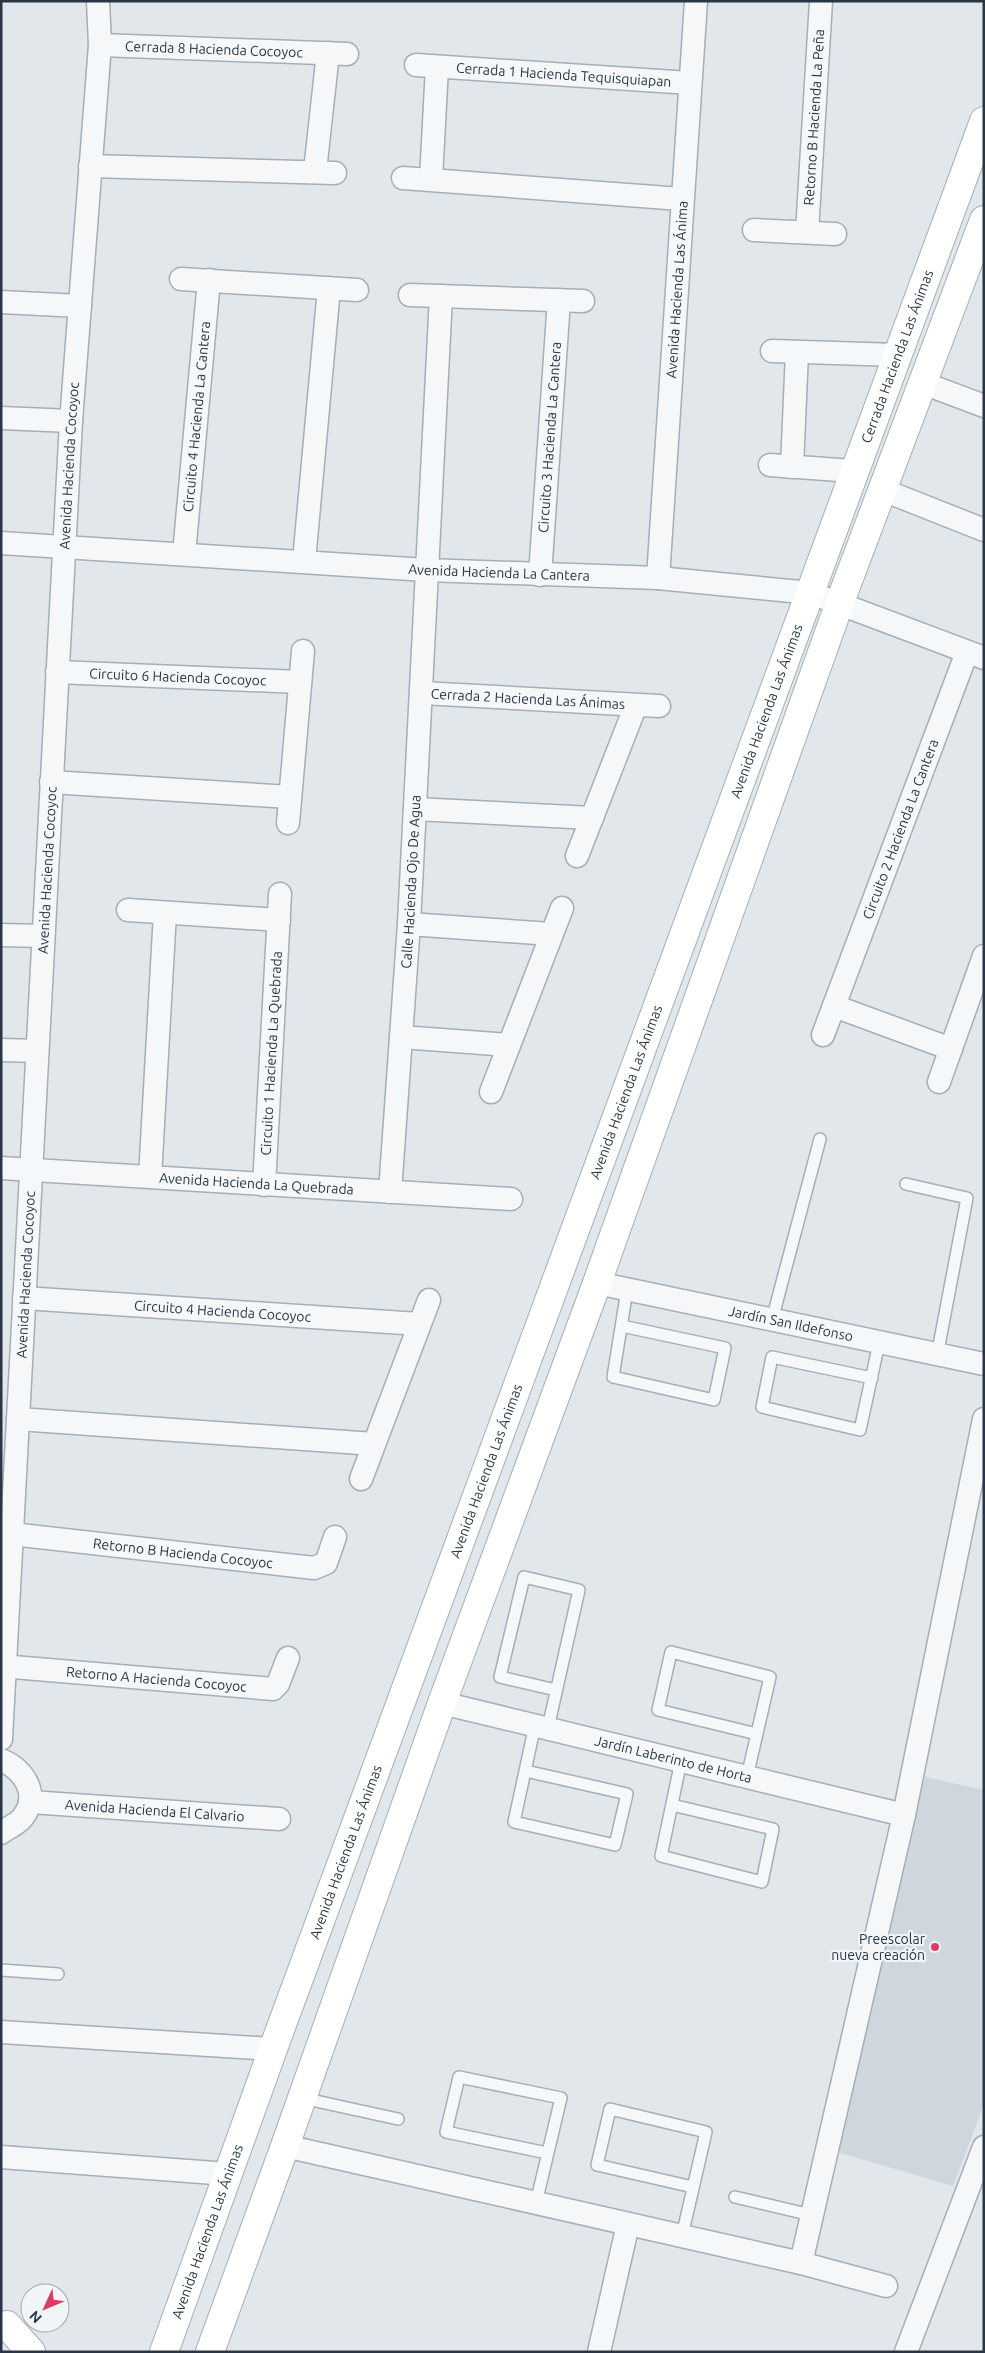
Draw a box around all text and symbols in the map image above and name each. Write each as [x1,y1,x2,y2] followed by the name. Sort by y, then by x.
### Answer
[801,28,827,206] street label: Retorno B Hacienda La Peña
[125,38,304,60] street label: Cerrada 8 Hacienda Cocoyoc
[455,60,672,90] street label: Cerrada 1 Hacienda Tequisquiapan
[663,200,691,379] street label: Avenida Hacienda Las Ánima
[858,268,936,445] street label: Cerrada Hacienda Las Ánimas
[180,320,213,513] street label: Circuito 4 Hacienda La Cantera
[535,341,564,533] street label: Circuito 3 Hacienda La Cantera
[56,381,82,550] street label: Avenida Hacienda Cocoyoc
[408,561,590,584] street label: Avenida Hacienda La Cantera
[727,622,806,800] street label: Avenida Hacienda Las Ánimas
[89,665,267,689] street label: Circuito 6 Hacienda Cocoyoc
[430,685,625,712] street label: Cerrada 2 Hacienda Las Ánimas
[859,737,942,922] street label: Circuito 2 Hacienda La Cantera
[35,786,60,954] street label: Avenida Hacienda Cocoyoc
[398,794,424,969] street label: Calle Hacienda Ojo De Agua
[258,951,285,1156] street label: Circuito 1 Hacienda La Quebrada
[587,1003,665,1181] street label: Avenida Hacienda Las Ánimas
[159,1170,354,1197] street label: Avenida Hacienda La Quebrada
[13,1190,38,1359] street label: Avenida Hacienda Cocoyoc
[134,1297,312,1325] street label: Circuito 4 Hacienda Cocoyoc
[727,1303,855,1344] street label: Jardín San Ildefonso
[447,1382,526,1560] street label: Avenida Hacienda Las Ánimas
[92,1535,274,1571] street label: Retorno B Hacienda Cocoyoc
[65,1664,248,1695] street label: Retorno A Hacienda Cocoyoc
[593,1732,754,1786] street label: Jardín Laberinto de Horta
[306,1763,385,1941] street label: Avenida Hacienda Las Ánimas
[64,1796,245,1825] street label: Avenida Hacienda El Calvario
[831,1931,926,1963] place label: Preescolar nueva creación
[929,1941,941,1953] marker: Preescolar nueva creación
[169,2142,246,2321] street label: Avenida Hacienda Las Ánimas
[20,2283,70,2333] north arrow
[26,2308,45,2326] text: N

